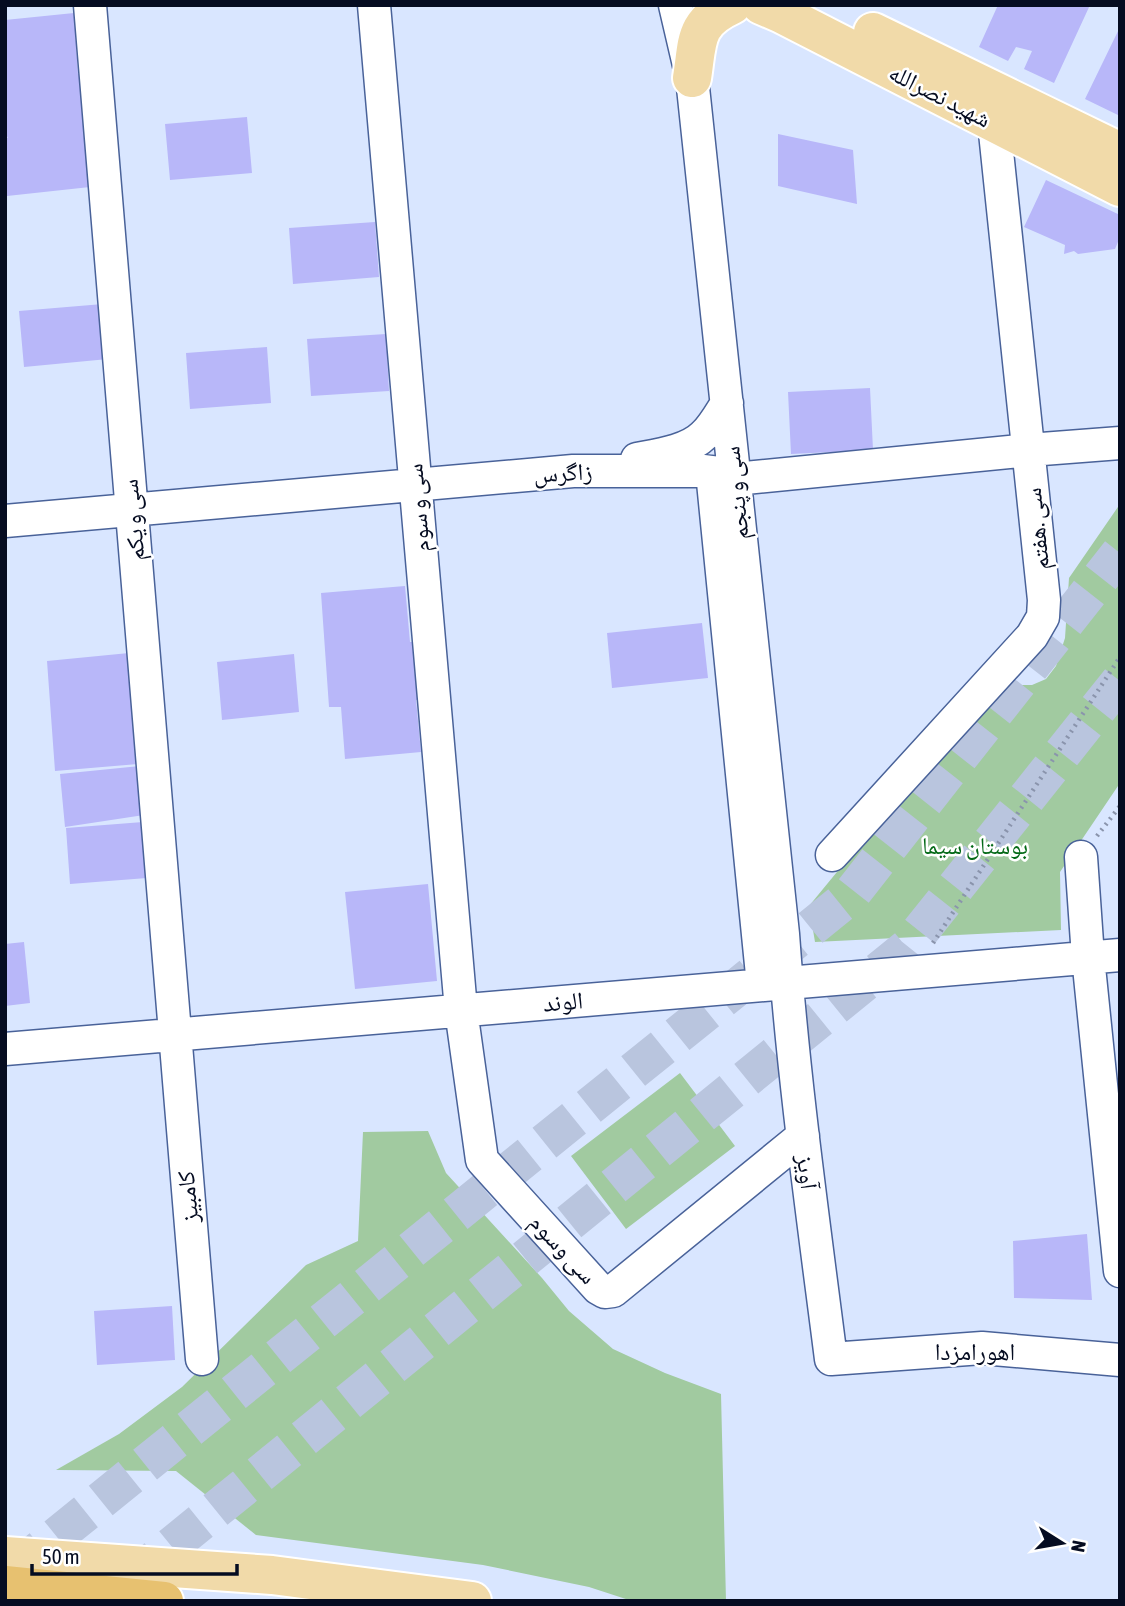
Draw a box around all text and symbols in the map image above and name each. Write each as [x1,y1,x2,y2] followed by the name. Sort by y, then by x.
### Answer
[885,58,996,133] street label: شهید نصرالله
[717,445,757,541] street label: سی و پنجم
[533,457,593,489] street label: زاگرس
[400,462,438,553] street label: سی و سوم
[115,478,153,562] street label: سی و یکم
[1019,486,1057,572] street label: سی .هفتم
[922,832,1028,860] park label: بوستان سیما
[542,986,584,1017] street label: الوند
[791,1152,823,1192] street label: آویز
[172,1170,204,1225] street label: کامبیز
[522,1208,602,1291] street label: سی وسوم
[935,1338,1015,1365] street label: اهورامزدا
[1027,1508,1097,1578] north arrow
[32,1532,236,1576] scale bar
[1067,1539,1091,1554] text: N
[42,1544,80,1568] text: 50 m

